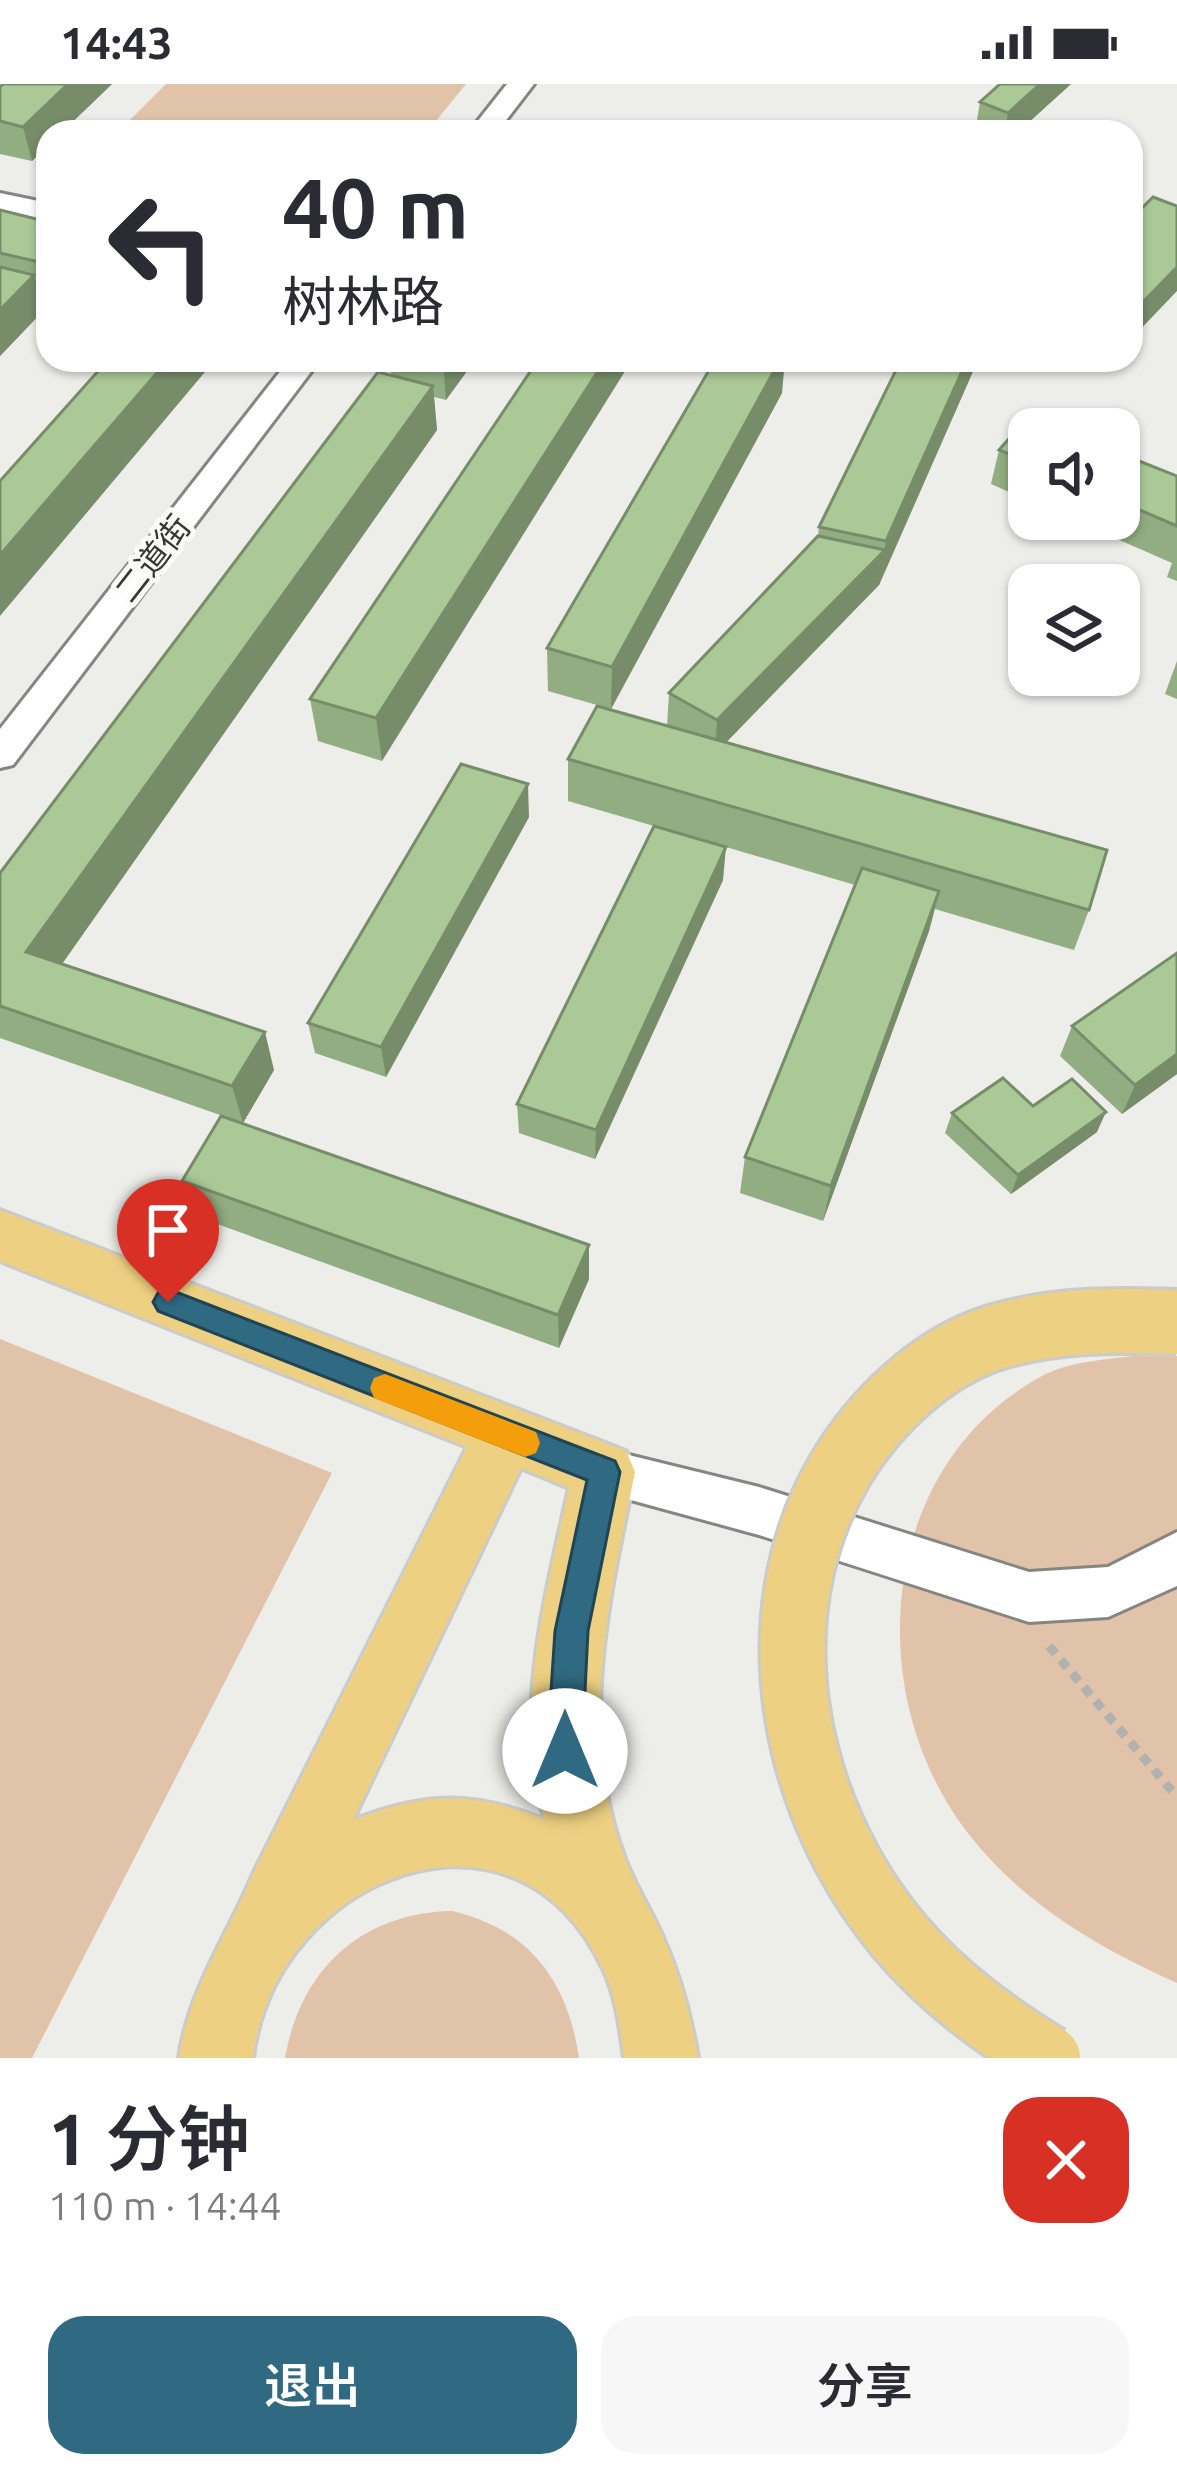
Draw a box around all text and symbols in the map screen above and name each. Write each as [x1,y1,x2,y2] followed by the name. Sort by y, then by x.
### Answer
[60,17,173,68] text: 14:43
[282,160,469,254] text: 40 m
[84,168,240,324] icon: left
[282,271,444,331] text: 树林路
[1008,408,1140,696] map controls
[1008,408,1140,540] button: sound
[107,508,197,608] street label: 二道街
[1008,564,1140,696] button: layers
[117,1179,219,1302] pin
[135,1197,201,1263] icon: arrive
[502,1688,628,1814] position arrow
[1003,2097,1129,2223] button: close
[48,2098,250,2179] text: 1 分钟
[48,2184,282,2227] text: 110 m · 14:44
[48,2316,577,2454] button: 退出
[601,2316,1129,2454] button: 分享

